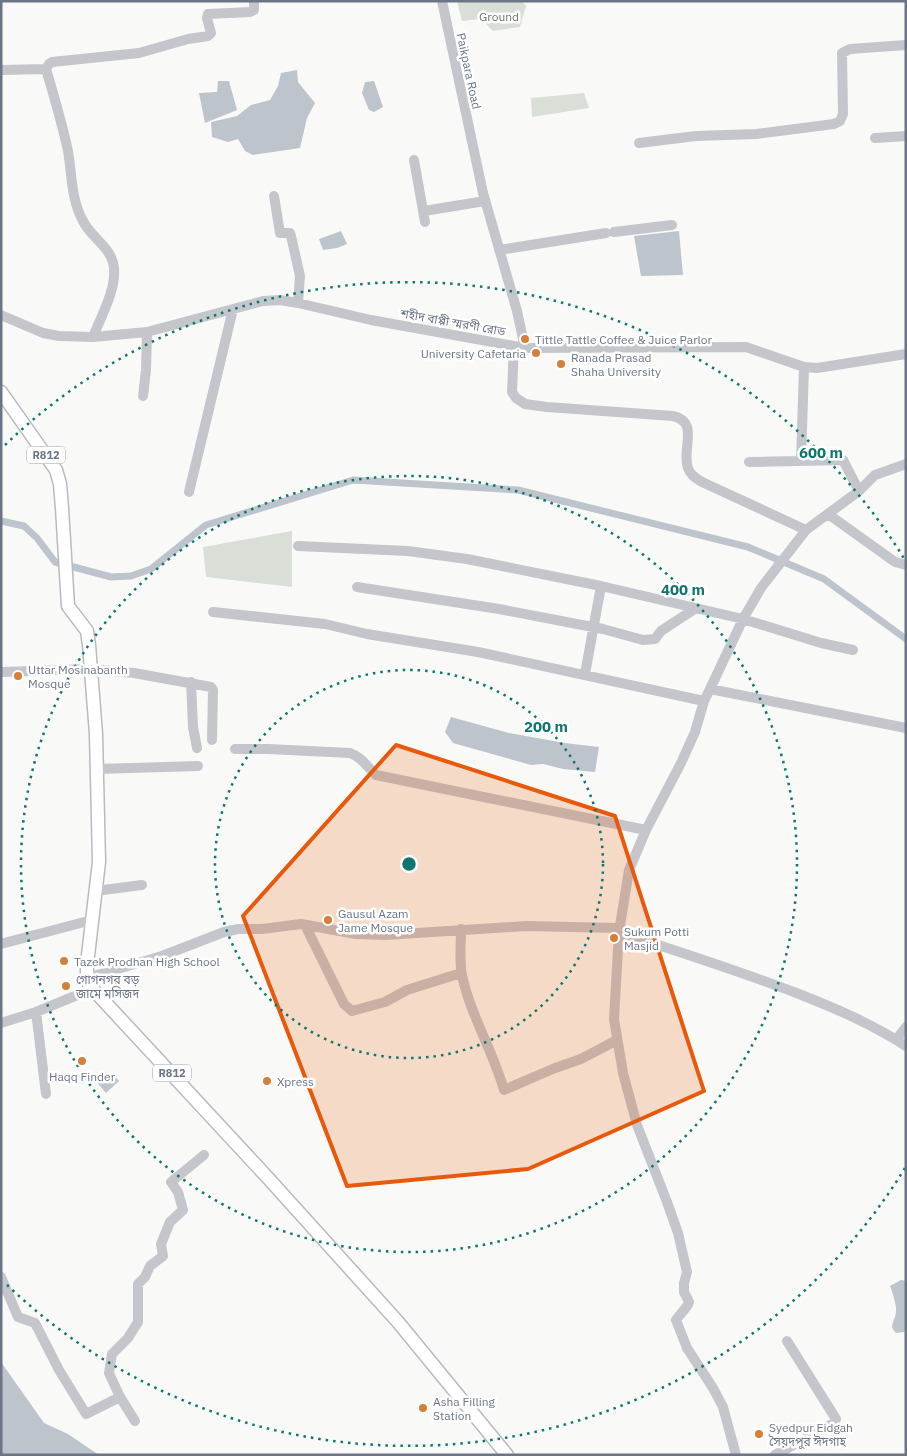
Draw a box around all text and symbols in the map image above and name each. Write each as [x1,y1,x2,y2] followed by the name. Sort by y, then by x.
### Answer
[479,9,519,24] park label: Ground
[454,32,484,110] street label: Paikpara Road
[398,305,507,339] street label: শহীদ বাপ্পী স্মরণী রোড
[535,332,713,347] place label: Tittle Tattle Coffee & Juice Parlor
[519,333,531,345] marker: Tittle Tattle Coffee & Juice Parlor
[421,346,527,361] place label: University Cafetaria
[530,347,542,359] marker: University Cafetaria
[571,350,661,379] place label: Ranada Prasad Shaha University
[555,358,567,370] marker: Ranada Prasad Shaha University
[799,443,843,462] text: 600 m
[27,446,65,464] road number: R812
[661,580,705,599] text: 400 m
[28,662,128,691] place label: Uttar Mosinabanth Mosque
[12,670,24,682] marker: Uttar Mosinabanth Mosque
[524,717,568,736] text: 200 m
[400,855,418,873] centre of rings
[338,906,414,935] place label: Gausul Azam Jame Mosque
[322,914,334,926] marker: Gausul Azam Jame Mosque
[624,924,689,953] place label: Sukum Potti Masjid
[608,932,620,944] marker: Sukum Potti Masjid
[74,954,220,969] place label: Tazek Prodhan High School
[58,955,70,967] marker: Tazek Prodhan High School
[75,972,140,1001] place label: গোগনগর বড় জামে মসিজদ
[60,980,72,992] marker: গোগনগর বড় জামে মসিজদ
[76,1055,88,1067] marker: Haqq Finder
[153,1064,191,1082] road number: R812
[49,1069,116,1084] place label: Haqq Finder
[277,1074,314,1089] place label: Xpress
[261,1075,273,1087] marker: Xpress
[433,1394,496,1423] place label: Asha Filling Station
[417,1402,429,1414] marker: Asha Filling Station
[768,1420,853,1450] place label: Syedpur Eidgah সৈয়দপুর ঈদগাহ
[753,1428,765,1440] marker: Syedpur Eidgah সৈয়দপুর ঈদগাহ

